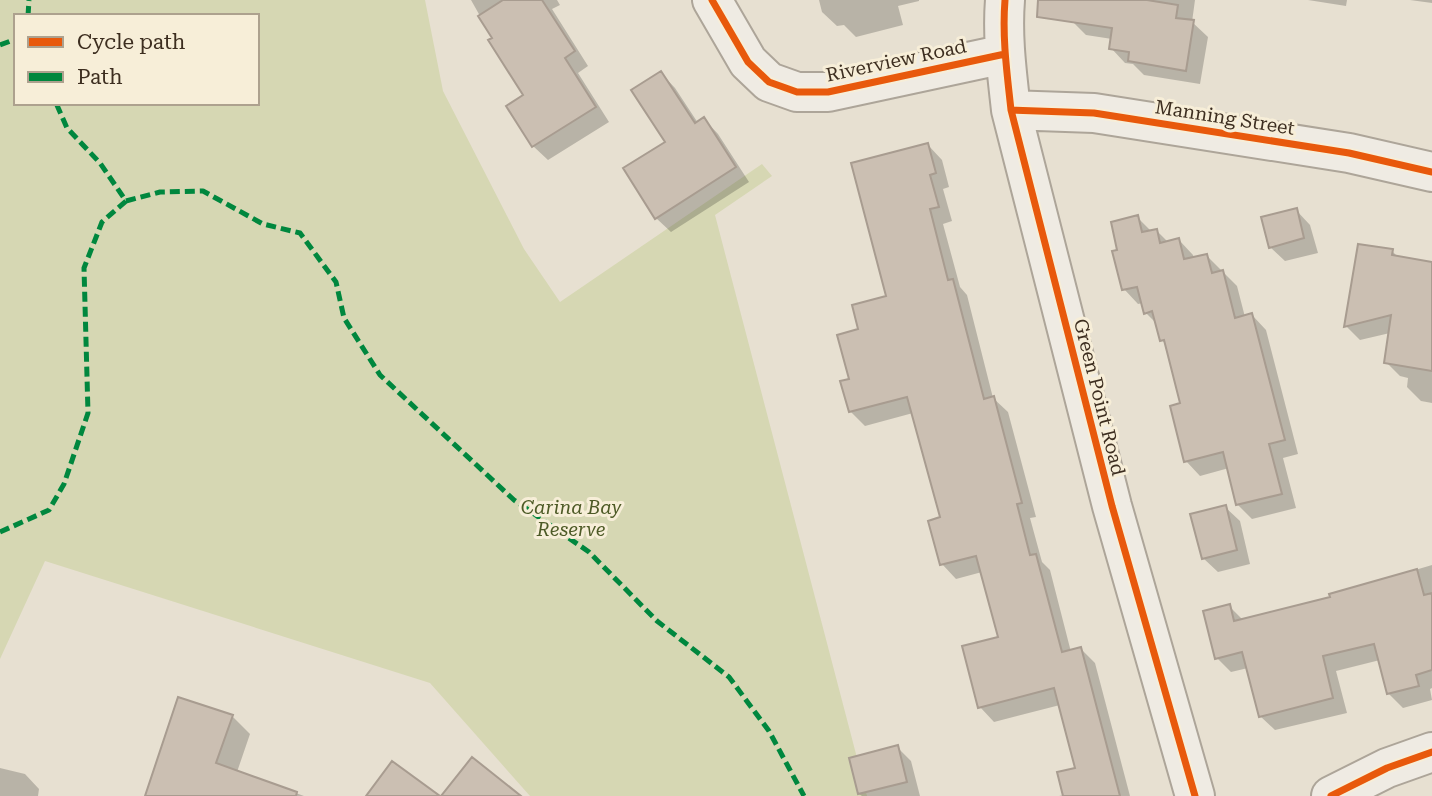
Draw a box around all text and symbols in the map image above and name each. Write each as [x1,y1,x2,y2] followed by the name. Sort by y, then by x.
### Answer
[14,14,259,105] legend
[77,30,186,54] text: Cycle path
[824,34,968,87] street label: Riverview Road
[77,65,123,89] text: Path
[1153,95,1296,140] street label: Manning Street
[1069,316,1130,478] street label: Green Point Road
[521,496,622,541] park label: Carina Bay Reserve

